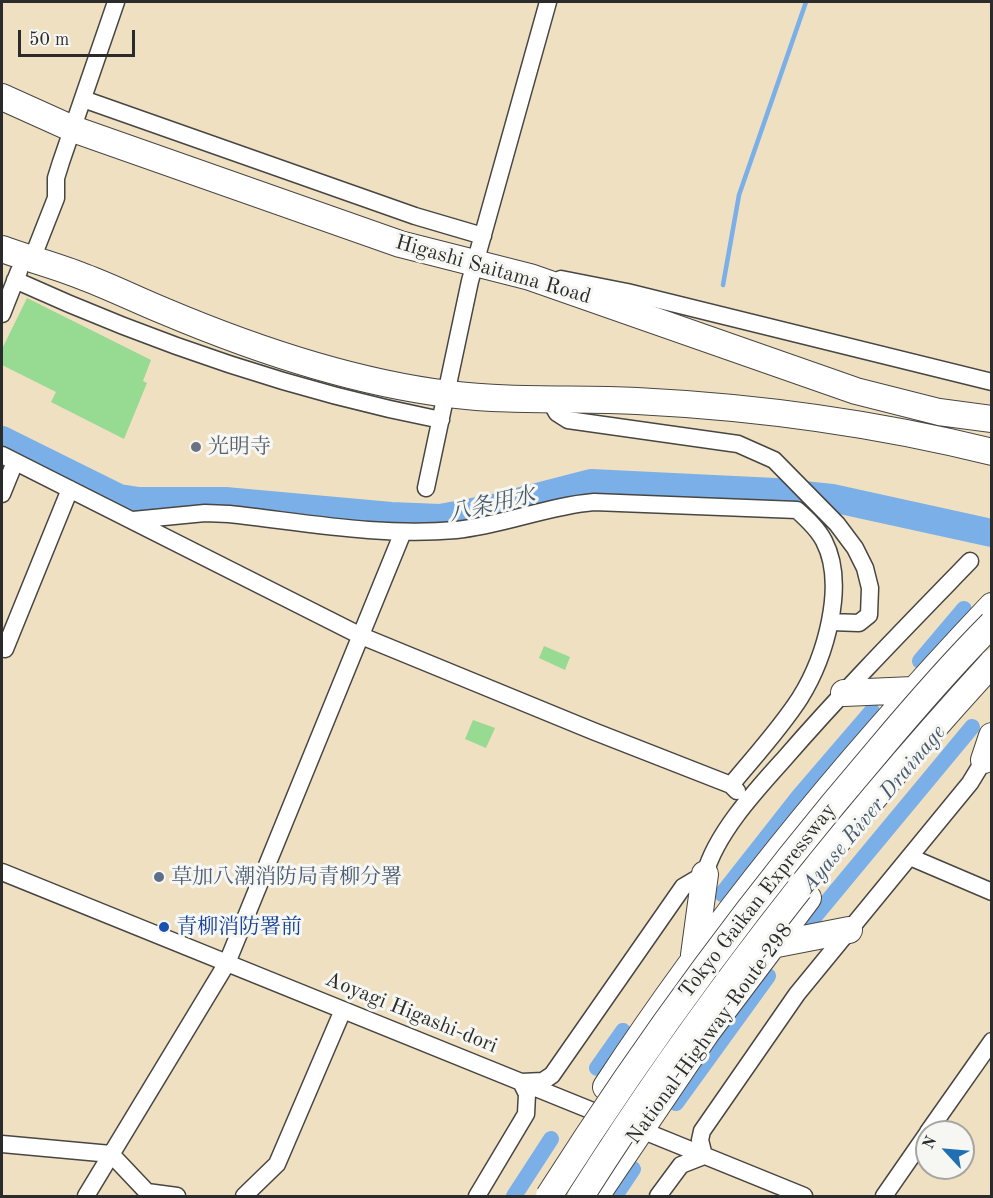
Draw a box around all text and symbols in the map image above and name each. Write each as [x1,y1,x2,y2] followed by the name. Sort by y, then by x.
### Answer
[21,18,138,56] scale bar
[29,31,69,49] text: 50 m
[392,230,594,310] street label: Higashi Saitama Road
[208,434,271,460] place label: 光明寺
[189,440,203,454] marker: 光明寺
[446,482,538,528] water label: 八条用水
[796,720,952,898] water label: Ayase River Drainage
[674,798,842,1004] street label: Tokyo Gaikan Expressway
[171,864,402,890] place label: 草加八潮消防局青柳分署
[152,870,166,884] marker: 草加八潮消防局青柳分署
[176,914,302,940] place label: 青柳消防署前
[621,919,799,1149] street label: National Highway Route 298
[157,920,171,934] marker: 青柳消防署前
[321,967,501,1059] street label: Aoyagi Higashi-dori
[915,1120,975,1180] north arrow
[921,1134,940,1152] text: N

